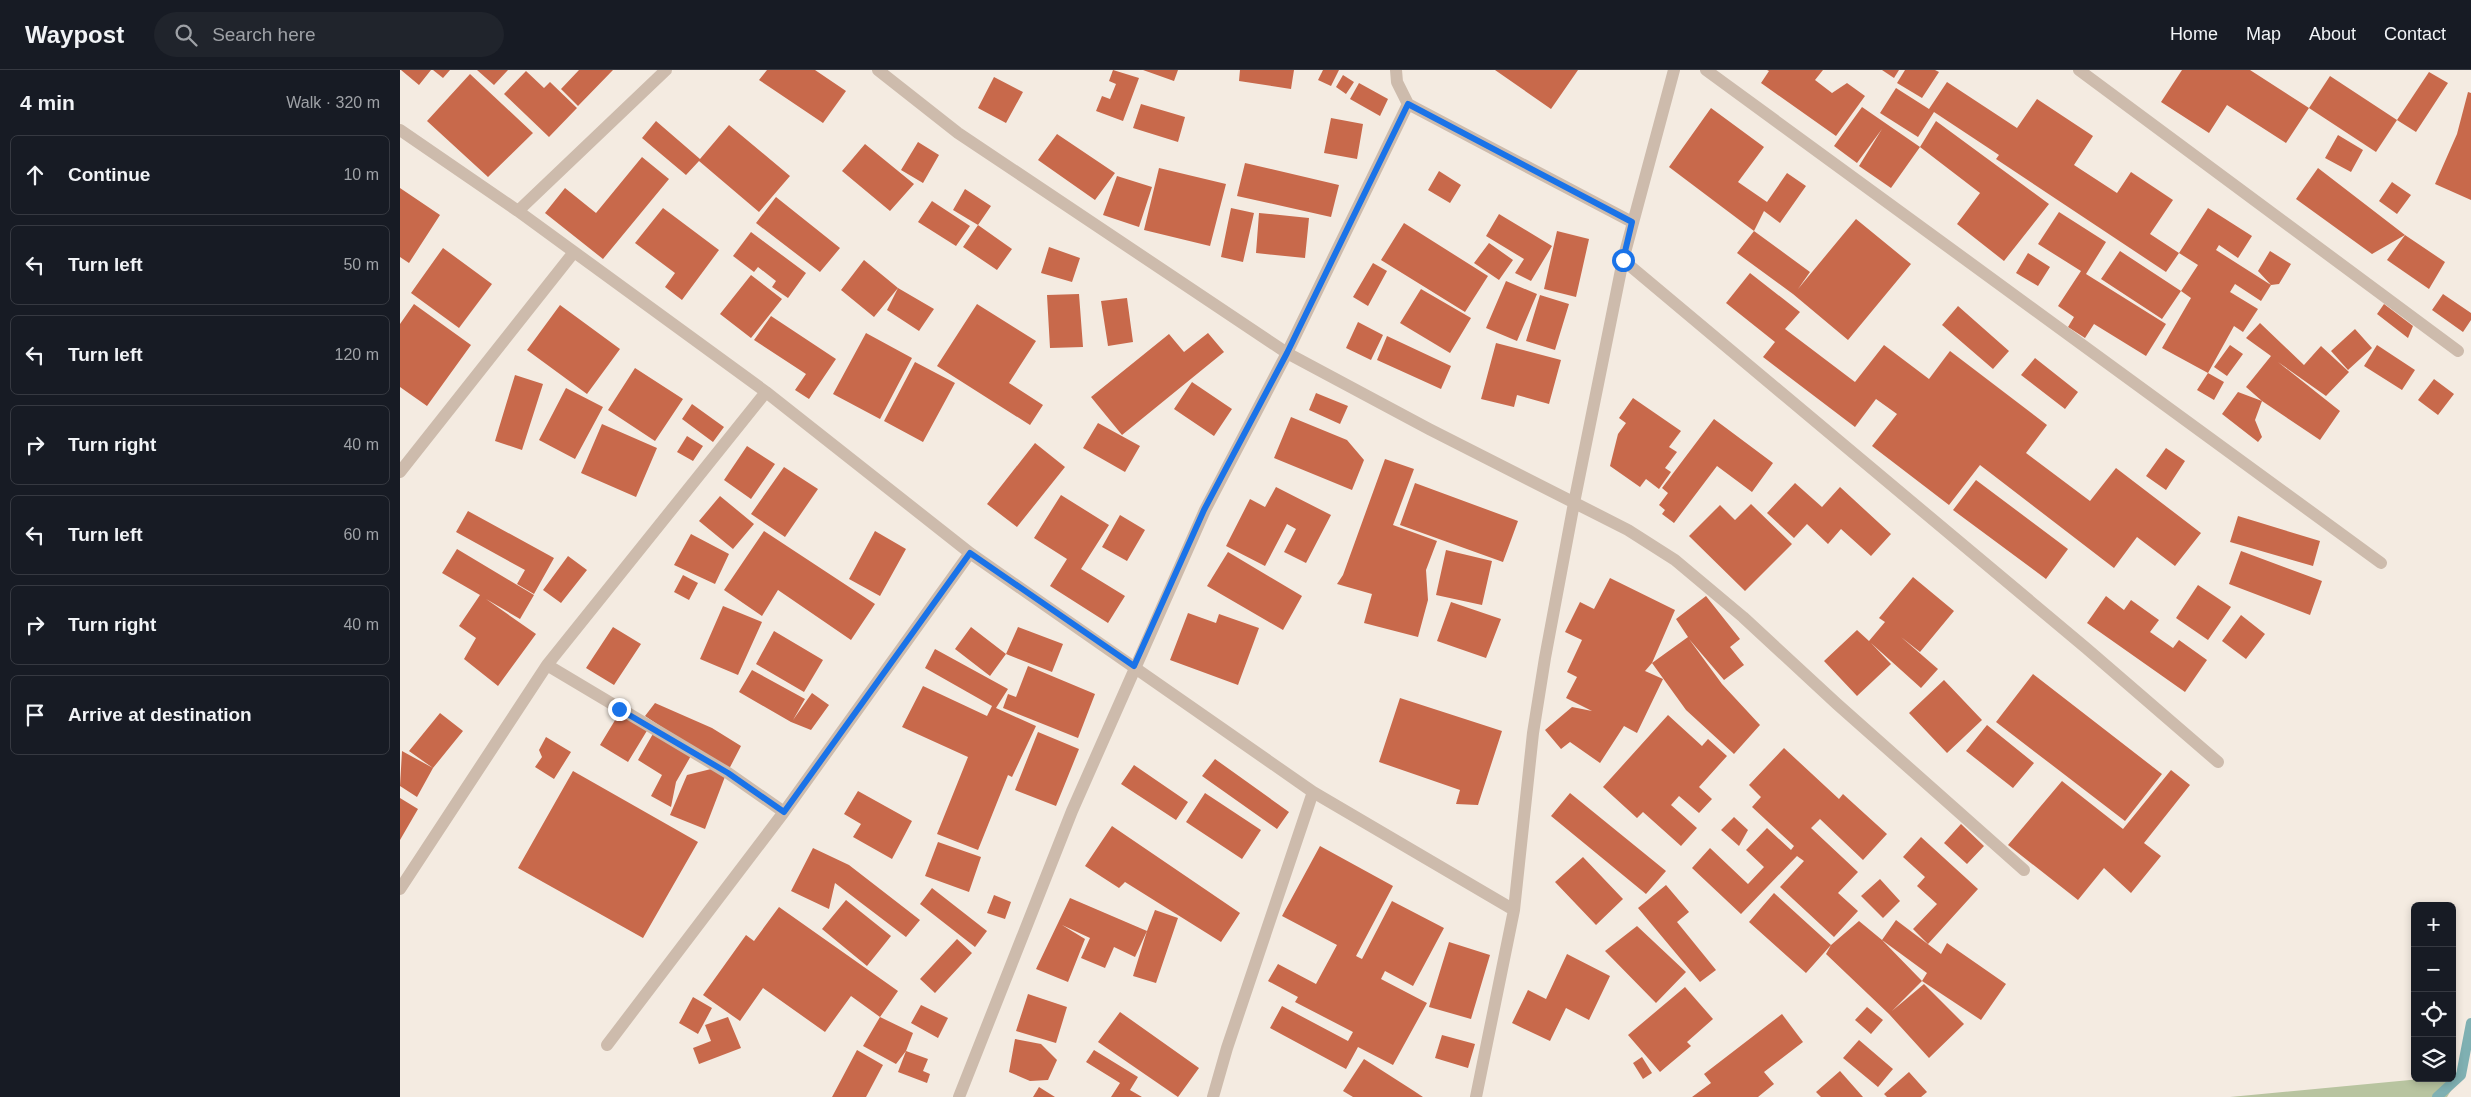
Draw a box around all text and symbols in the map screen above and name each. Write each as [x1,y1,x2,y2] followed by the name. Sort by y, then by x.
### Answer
[154,12,504,57] search box
[25,21,124,48] text: Waypost
[172,21,200,49] icon: search
[212,24,316,45] text: Search here
[2170,24,2218,44] text: Home
[2246,24,2281,44] text: Map
[2309,24,2356,44] text: About
[2384,24,2446,44] text: Contact
[20,91,75,114] text: 4 min
[286,94,380,111] text: Walk · 320 m
[21,161,49,189] icon: ahead
[68,164,150,185] text: Continue
[343,166,379,183] text: 10 m
[1612,249,1635,272] route start
[21,251,49,279] icon: left
[68,254,143,275] text: Turn left
[343,256,379,273] text: 50 m
[21,341,49,369] icon: left
[68,344,143,365] text: Turn left
[335,346,379,363] text: 120 m
[21,431,49,459] icon: right
[68,434,156,455] text: Turn right
[343,436,379,453] text: 40 m
[21,521,49,549] icon: left
[68,524,143,545] text: Turn left
[343,526,379,543] text: 60 m
[21,611,49,639] icon: right
[68,614,156,635] text: Turn right
[343,616,379,633] text: 40 m
[608,698,631,721] route end
[21,701,49,729] icon: arrive
[68,704,252,725] text: Arrive at destination
[2411,902,2456,1082] map controls
[2411,902,2456,947] button: +
[2411,947,2456,992] button: −
[2411,992,2456,1037] button: locate
[2411,1037,2456,1082] button: layers

